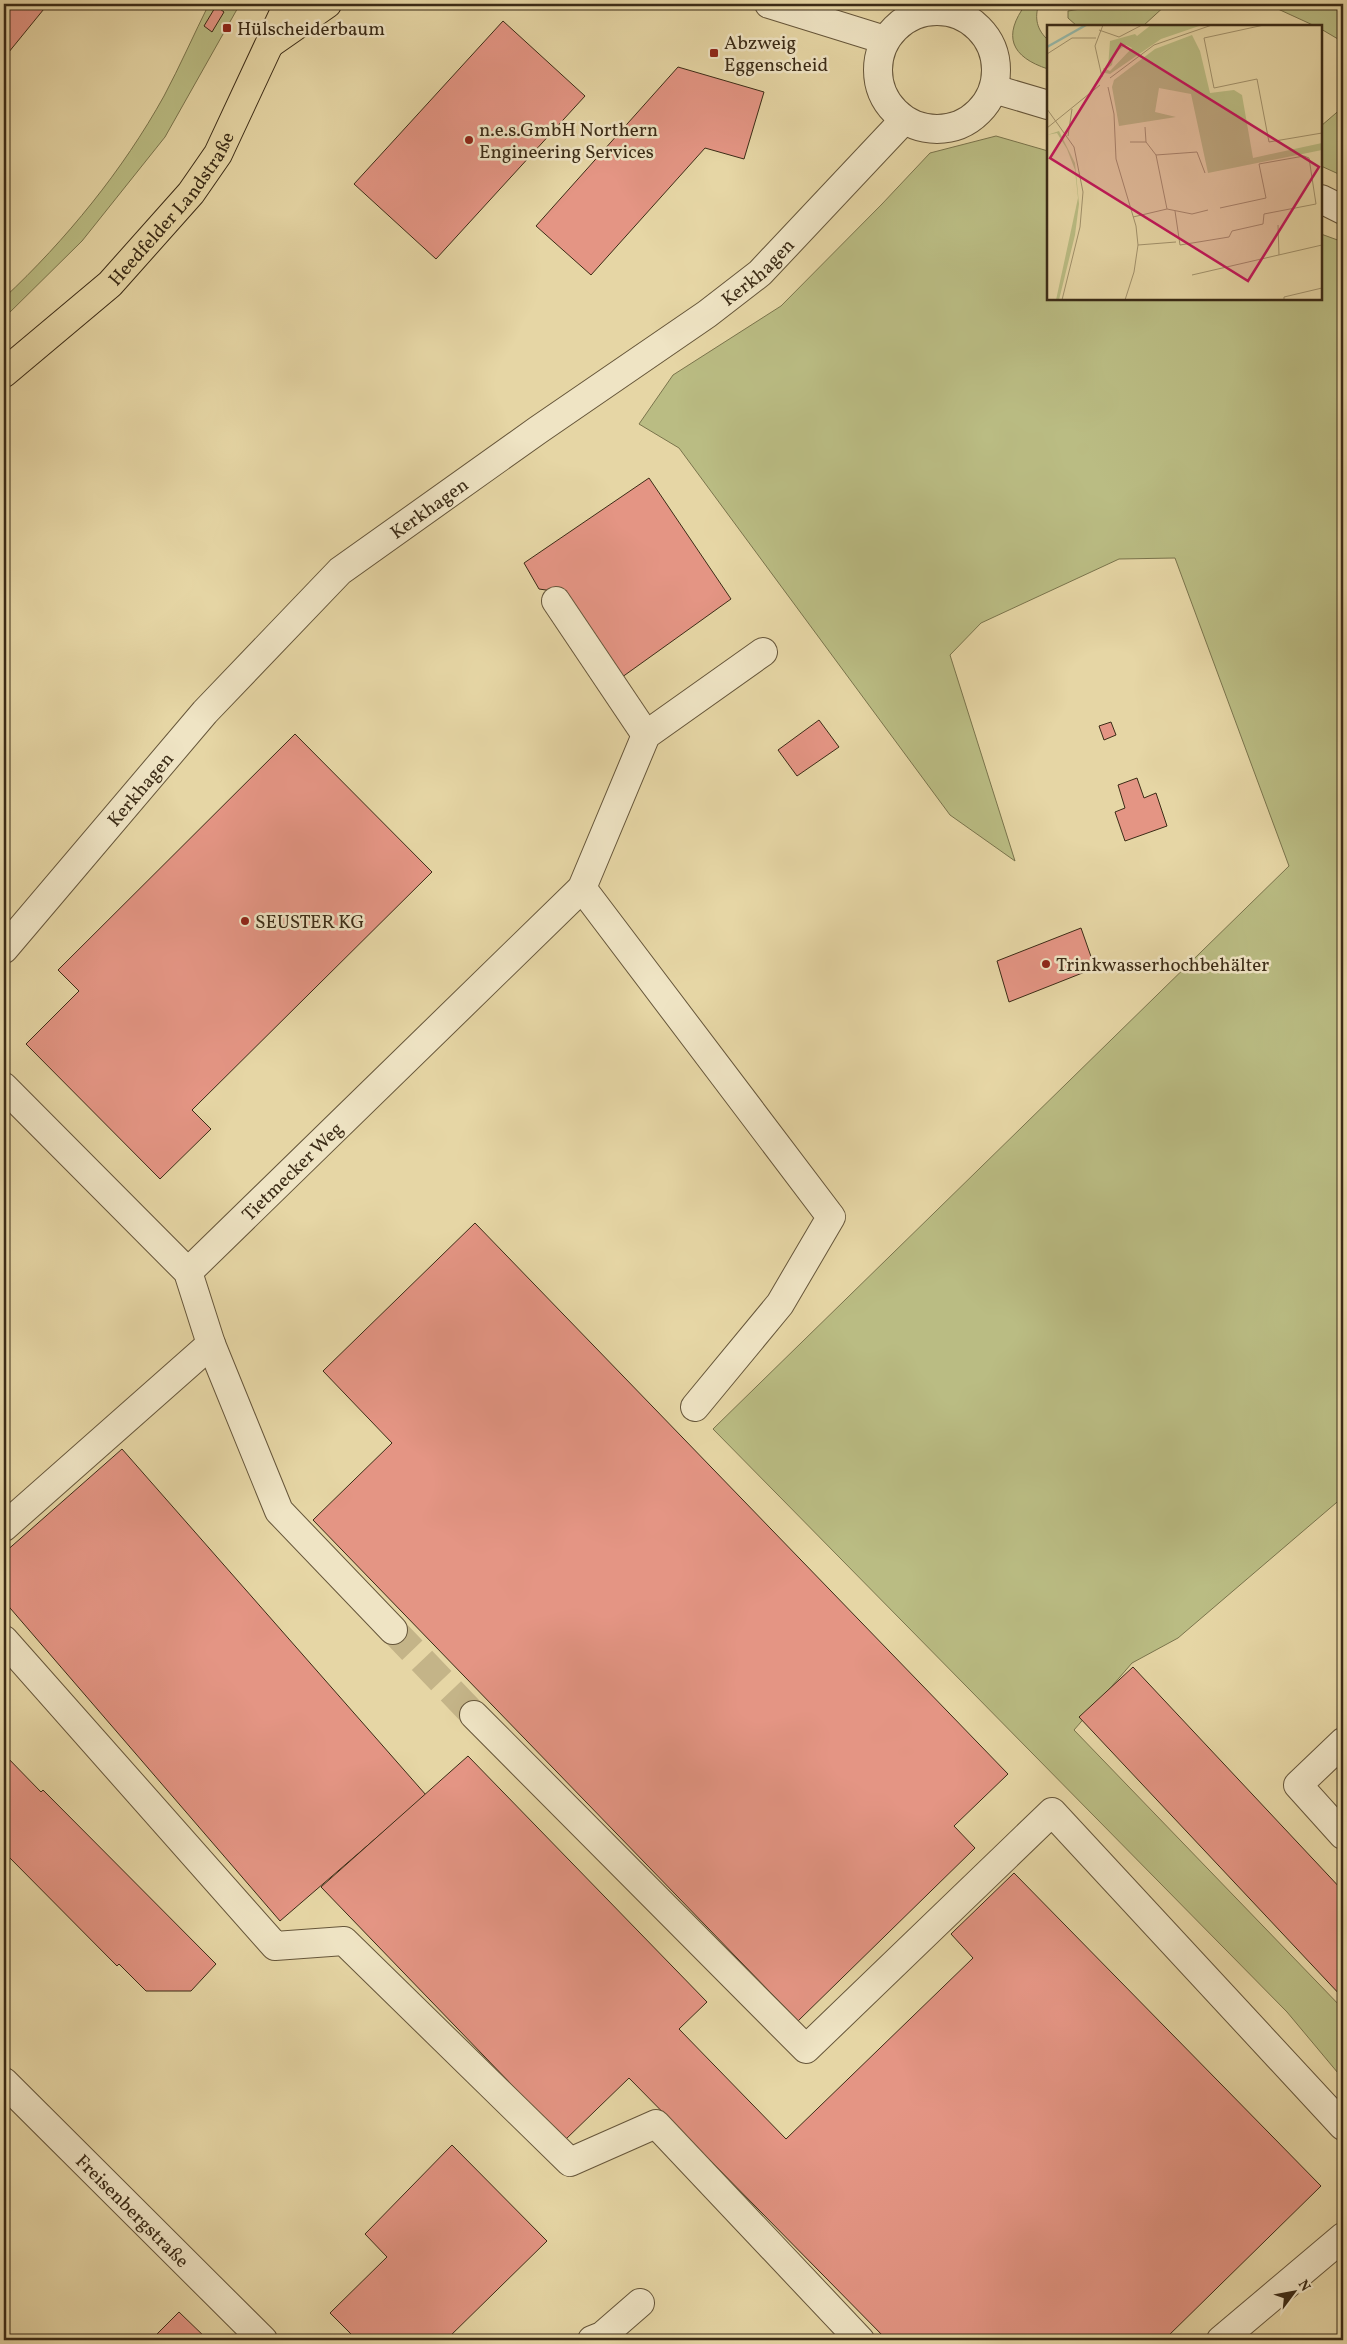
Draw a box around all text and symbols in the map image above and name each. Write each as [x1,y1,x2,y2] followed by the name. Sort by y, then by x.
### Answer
[237,17,385,43] place label: Hülscheiderbaum
[221,22,233,34] marker: Hülscheiderbaum
[1047,25,1322,300] inset map
[724,31,828,79] place label: Abzweig Eggenscheid
[708,47,720,59] marker: Abzweig Eggenscheid
[479,118,658,166] place label: n.e.s.GmbH Northern Engineering Services
[103,128,242,292] street label: Heedfelder Landstraße
[463,134,475,146] marker: n.e.s.GmbH Northern Engineering Services
[717,233,801,313] street label: Kerkhagen
[386,473,474,546] street label: Kerkhagen
[102,747,180,833] street label: Kerkhagen
[255,910,365,936] place label: SEUSTER KG
[239,915,251,927] marker: SEUSTER KG
[1056,953,1269,979] place label: Trinkwasserhochbehälter
[1040,958,1052,970] marker: Trinkwasserhochbehälter
[237,1117,350,1228] street label: Tietmecker Weg
[69,2149,194,2274] street label: Freisenbergstraße
[1270,2266,1320,2316] north arrow
[1293,2277,1315,2295] text: N

